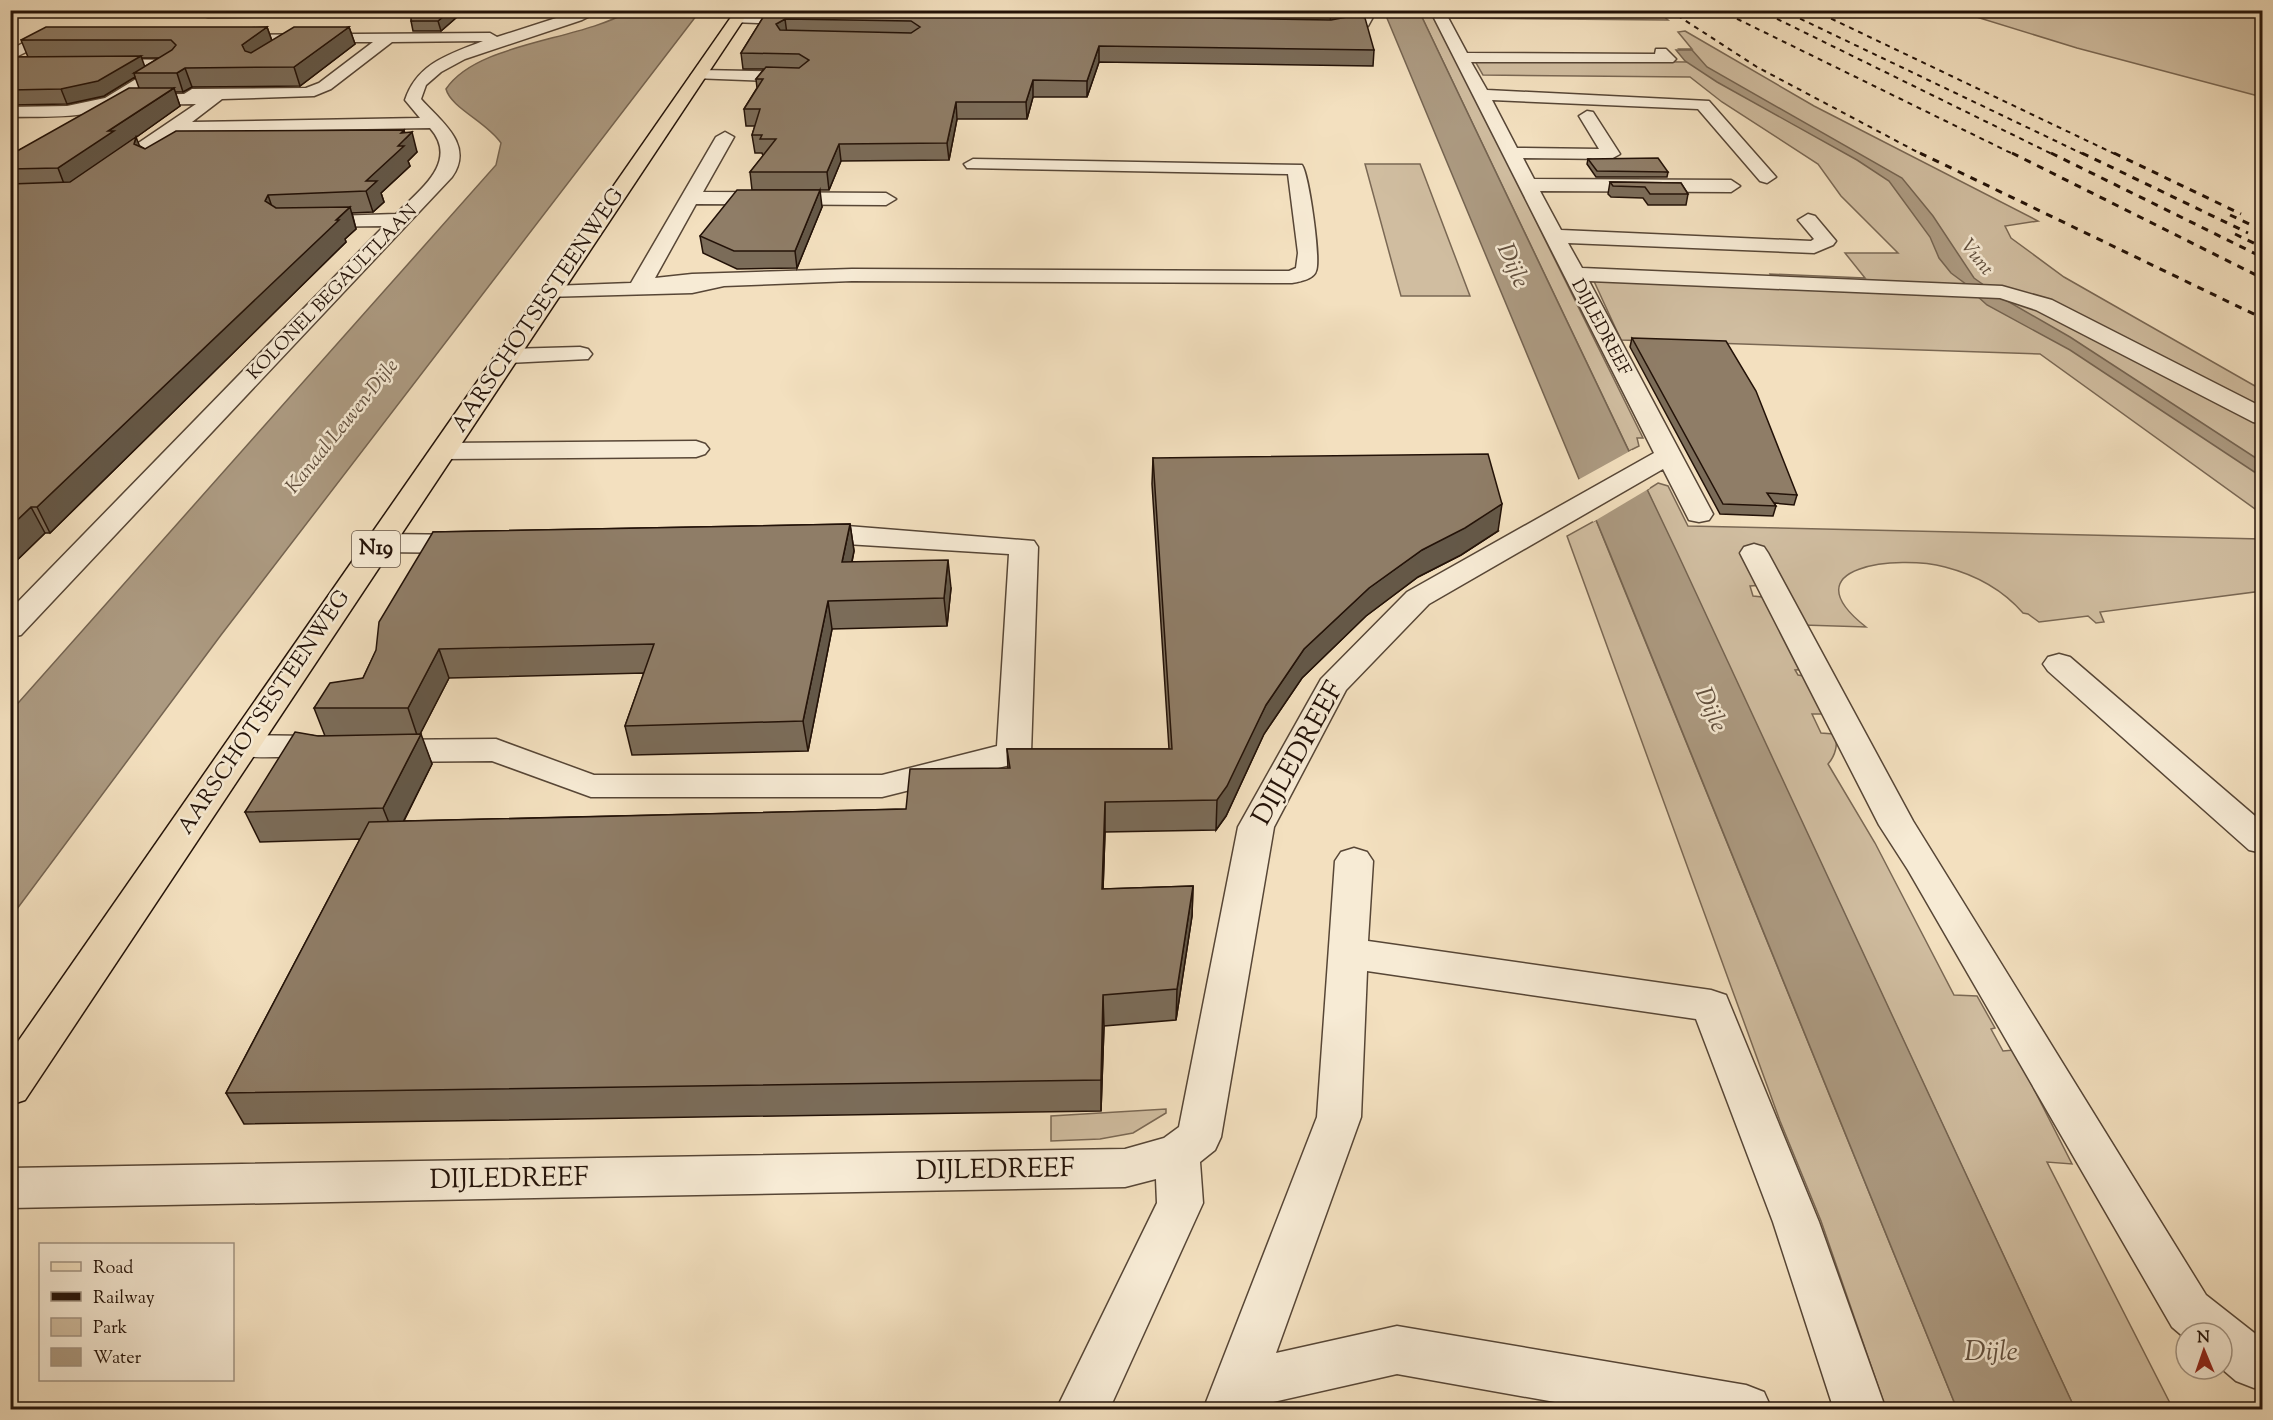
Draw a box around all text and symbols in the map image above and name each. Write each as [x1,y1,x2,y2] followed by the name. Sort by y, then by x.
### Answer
[445,182,633,440] street label: AARSCHOTSESTEENWEG
[242,199,424,387] street label: KOLONEL BEGAULTLAAN
[1952,233,2000,283] water label: Vunt
[1487,238,1537,294] water label: Dijle
[1564,275,1636,381] street label: DIJLEDREEF
[280,353,406,501] water label: Kanaal Leuven-Dijle
[352,531,400,567] road number: N19
[171,584,359,842] street label: AARSCHOTSESTEENWEG
[1243,675,1355,833] street label: DIJLEDREEF
[1685,682,1735,738] water label: Dijle
[915,1150,1075,1192] street label: DIJLEDREEF
[429,1159,589,1201] street label: DIJLEDREEF
[39,1243,234,1381] legend
[93,1256,133,1282] text: Road
[93,1286,155,1312] text: Railway
[93,1316,128,1342] text: Park
[2174,1321,2234,1381] north arrow
[2197,1327,2211,1350] text: N
[1964,1333,2018,1373] water label: Dijle
[93,1346,142,1372] text: Water

